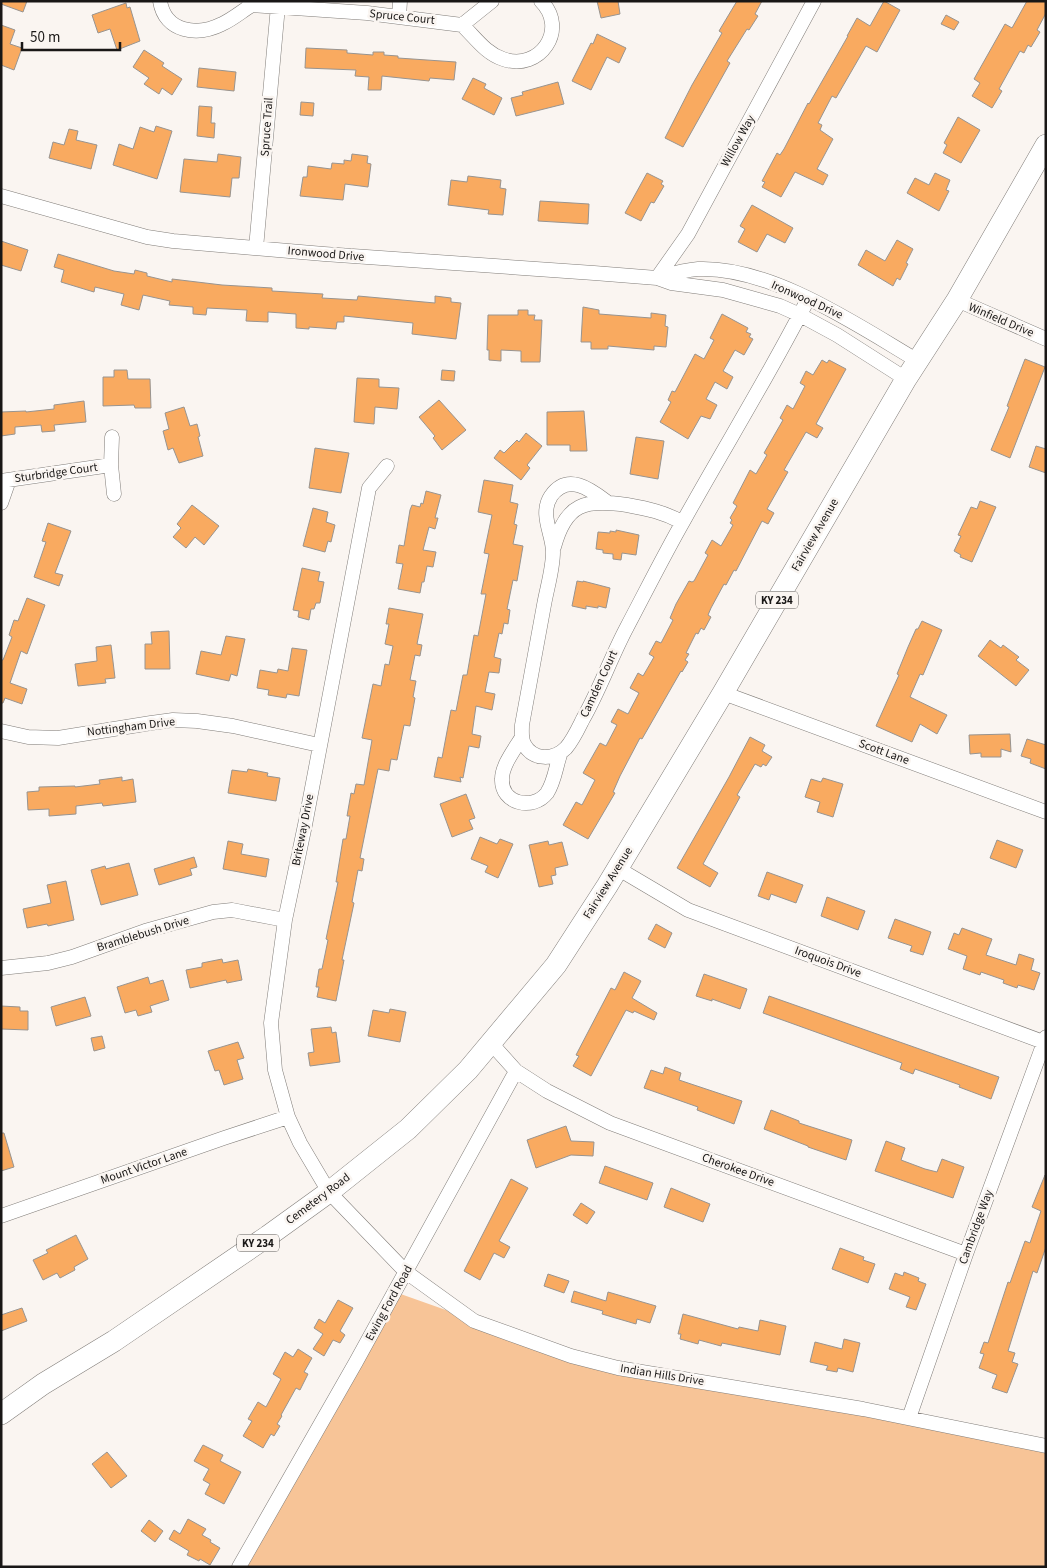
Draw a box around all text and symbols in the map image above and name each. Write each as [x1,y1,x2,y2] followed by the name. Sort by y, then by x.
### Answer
[369,5,435,29] street label: Spruce Court
[22,20,120,52] scale bar
[30,27,60,48] text: 50 m
[256,97,278,157] street label: Spruce Trail
[717,112,759,170] street label: Willow Way
[287,242,365,266] street label: Ironwood Drive
[768,277,846,323] street label: Ironwood Drive
[966,299,1036,341] street label: Winfield Drive
[13,459,99,487] street label: Sturbridge Court
[787,495,843,575] street label: Fairview Avenue
[756,592,798,608] road number: KY 234
[576,648,622,720] street label: Camden Court
[86,713,176,741] street label: Nottingham Drive
[856,735,912,769] street label: Scott Lane
[288,793,318,867] street label: Briteway Drive
[579,844,637,922] street label: Fairview Avenue
[95,912,191,956] street label: Bramblebush Drive
[792,942,864,982] street label: Iroquois Drive
[98,1143,190,1189] street label: Mount Victor Lane
[699,1149,777,1191] street label: Cherokee Drive
[282,1169,354,1229] street label: Cemetery Road
[955,1187,998,1267] street label: Cambridge Way
[237,1234,279,1252] road number: KY 234
[361,1262,417,1344] street label: Ewing Ford Road
[619,1360,705,1390] street label: Indian Hills Drive

